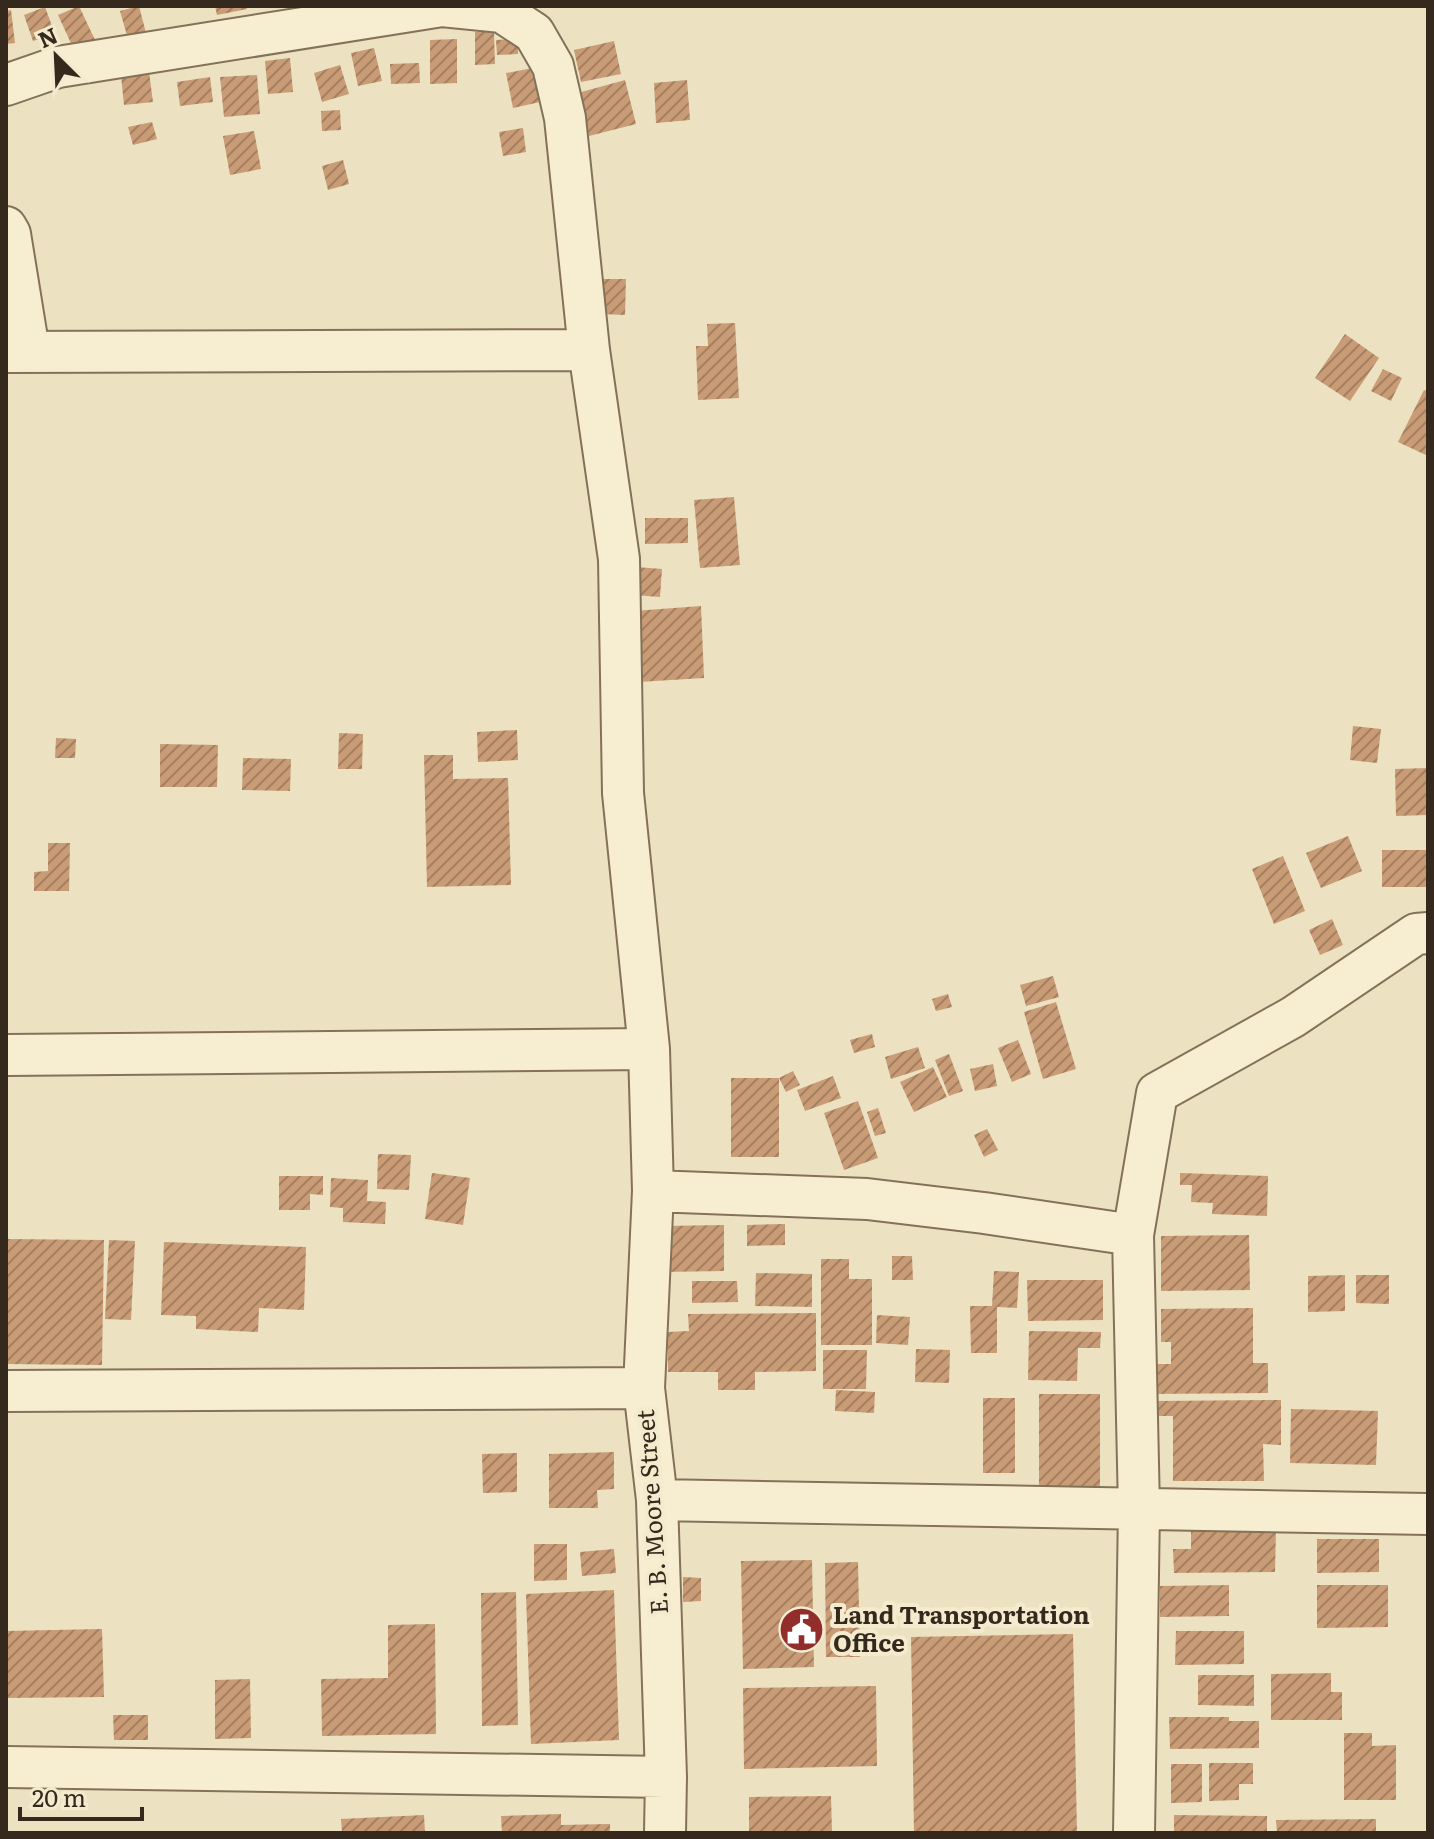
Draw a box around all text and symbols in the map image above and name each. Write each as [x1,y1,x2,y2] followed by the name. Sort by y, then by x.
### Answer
[16,16,96,96] north arrow
[32,18,62,55] text: N
[626,1408,675,1616] street label: E. B. Moore Street
[833,1596,1090,1659] place label: Land Transportation Office
[778,1606,826,1654] public building icon: Land Transportation Office
[20,1771,142,1821] scale bar
[32,1779,86,1814] text: 20 m

